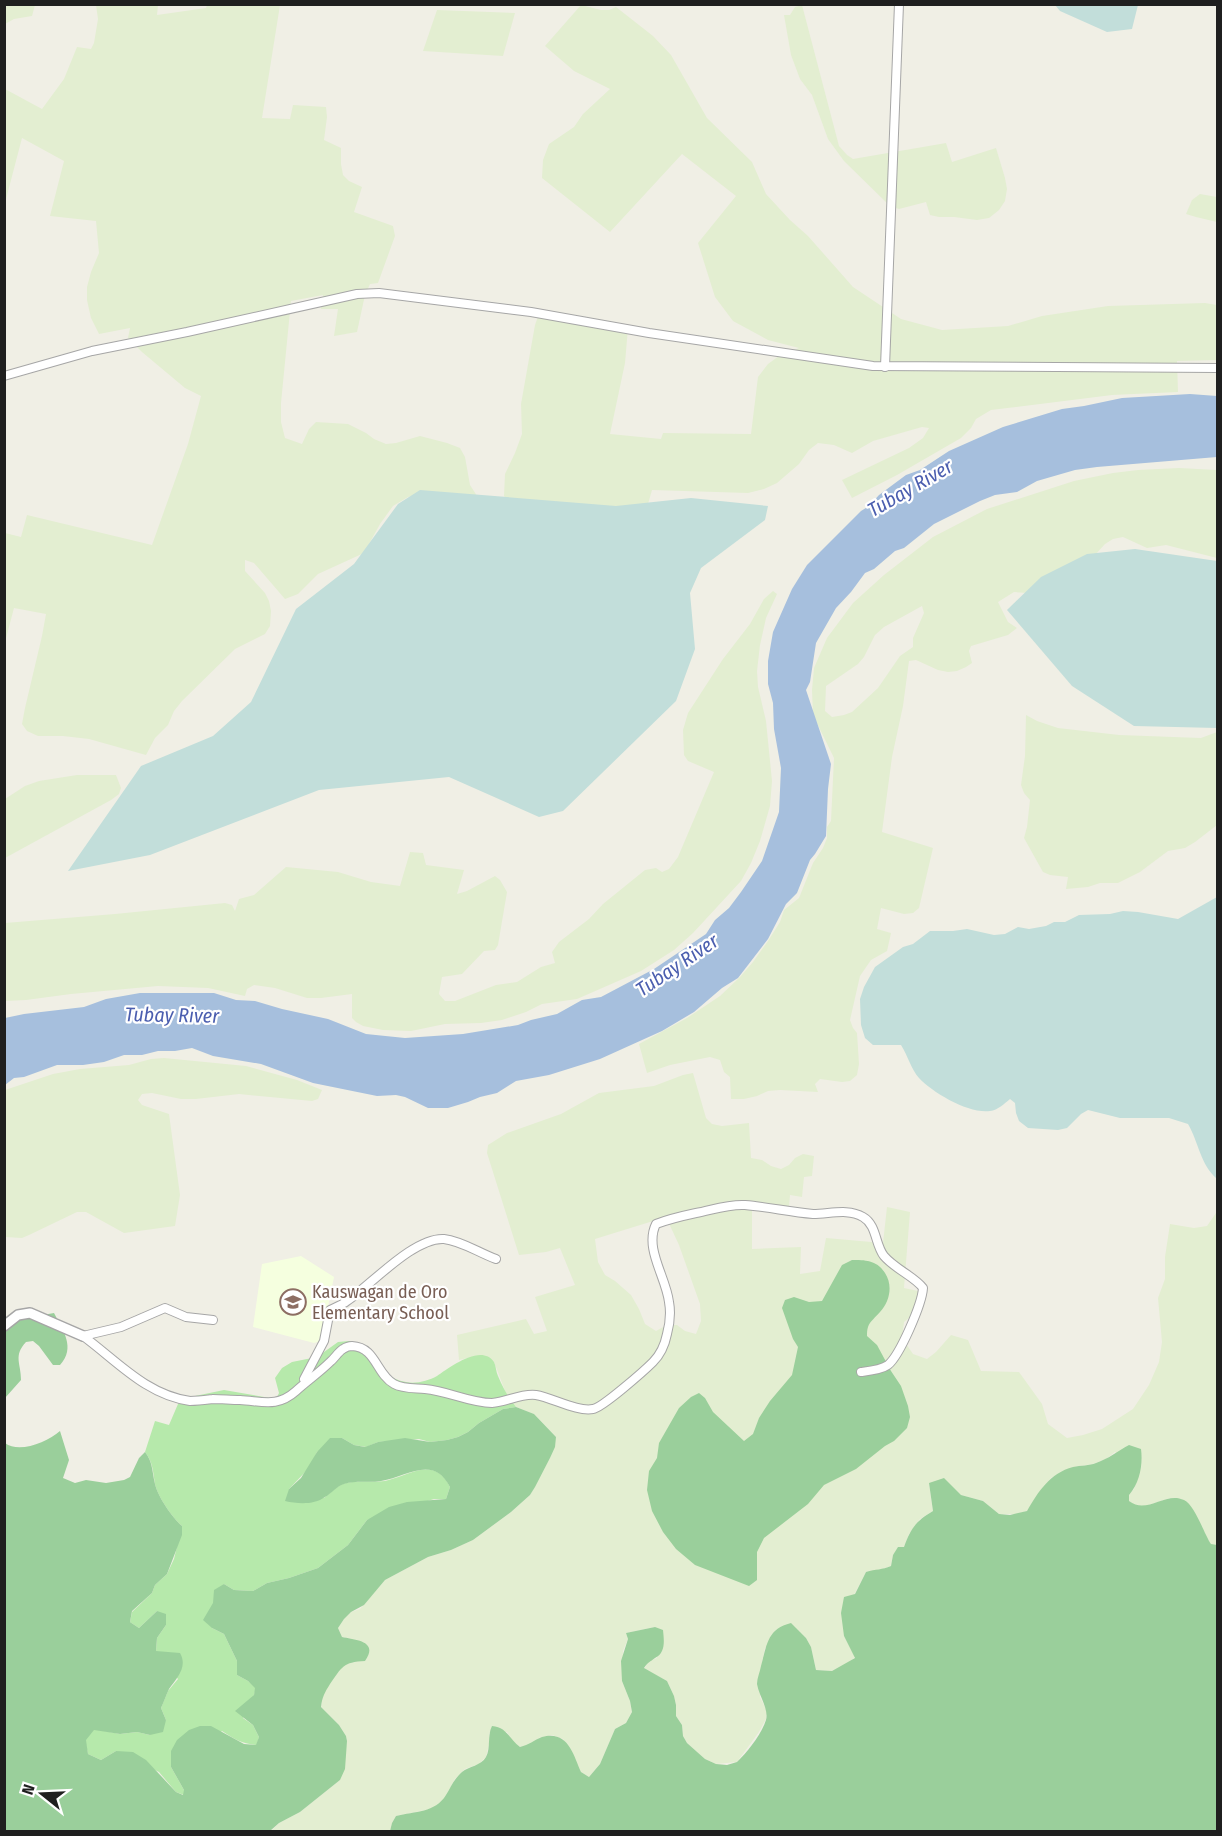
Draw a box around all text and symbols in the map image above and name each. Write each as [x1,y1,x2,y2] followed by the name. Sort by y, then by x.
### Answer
[863,454,958,522] water label: Tubay River
[631,928,724,1001] water label: Tubay River
[125,1002,220,1028] water label: Tubay River
[312,1281,449,1324] place label: Kauswagan de Oro Elementary School
[278,1287,308,1317] school or university icon: Kauswagan de Oro Elementary School
[12,1764,72,1824] north arrow
[18,1782,39,1797] text: N

